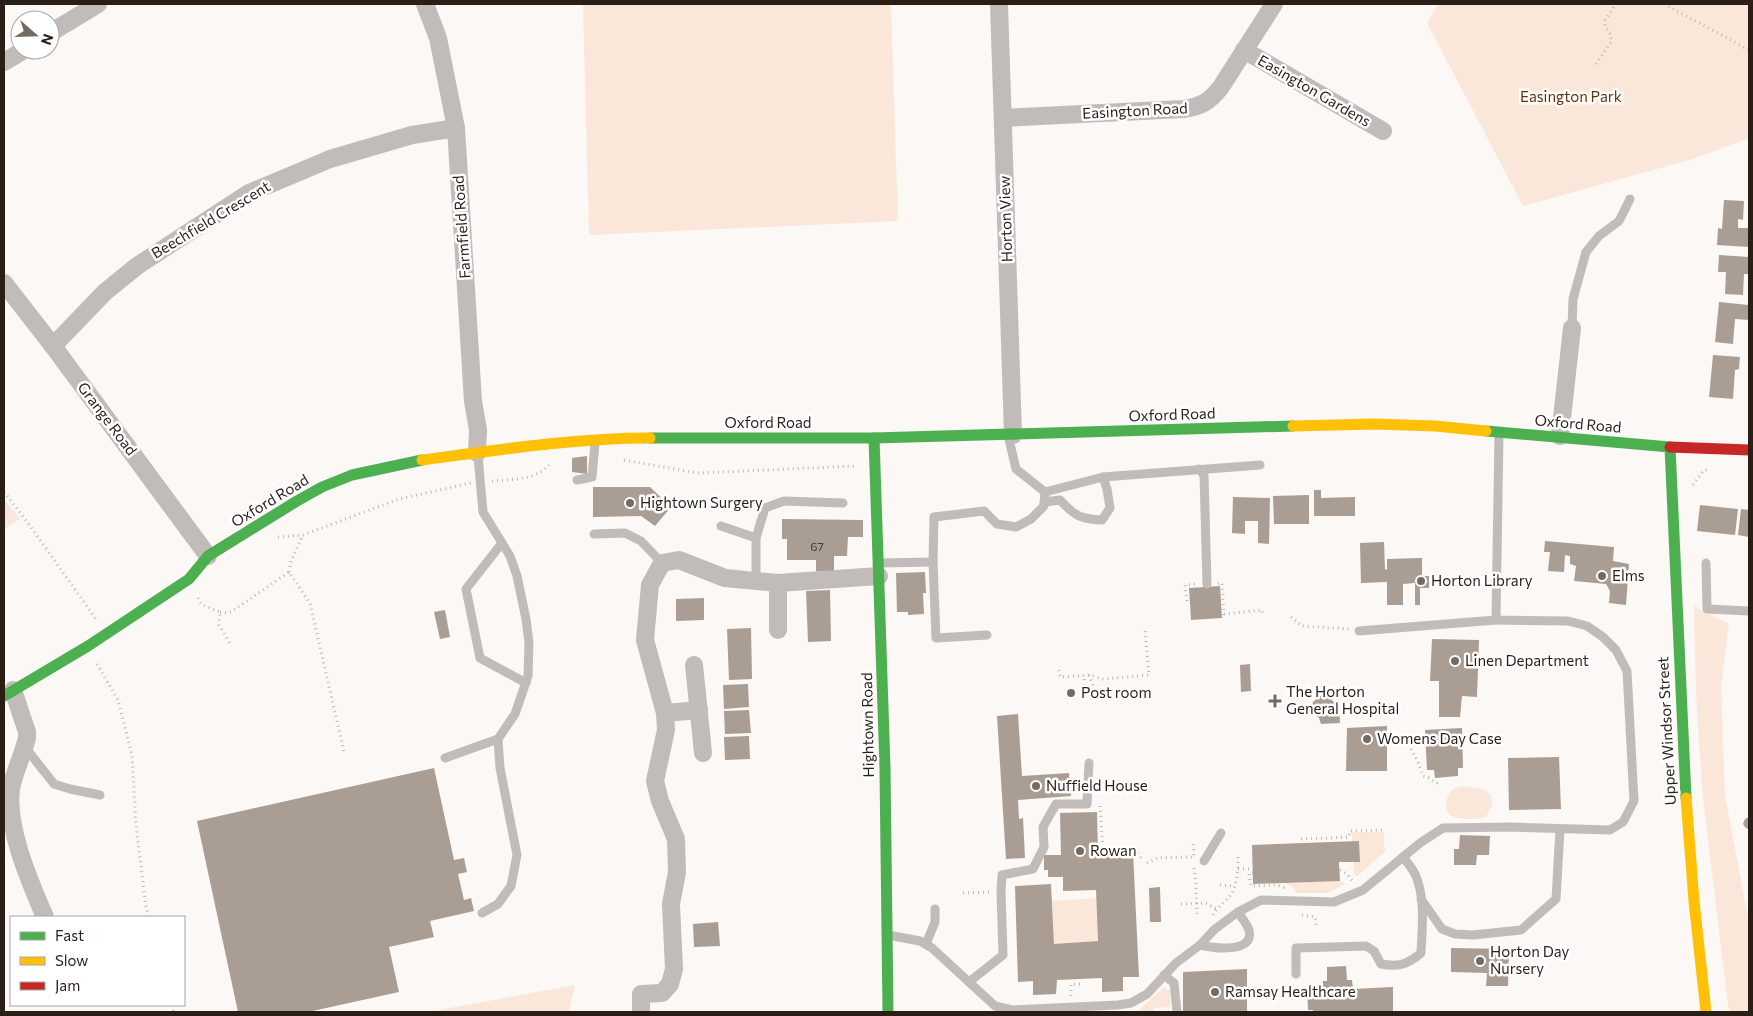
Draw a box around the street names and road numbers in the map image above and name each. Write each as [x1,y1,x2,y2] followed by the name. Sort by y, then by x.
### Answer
[1255,51,1374,130] street label: Easington Gardens
[1082,98,1188,122] street label: Easington Road
[448,175,474,279] street label: Farmfield Road
[994,175,1016,263] street label: Horton View
[148,177,273,262] street label: Beechfield Crescent
[74,378,141,459] street label: Grange Road
[1128,403,1216,425] street label: Oxford Road
[1534,410,1622,436] street label: Oxford Road
[725,413,811,431] street label: Oxford Road
[228,470,311,530] street label: Oxford Road
[1653,656,1679,806] street label: Upper Windsor Street
[857,672,877,778] street label: Hightown Road

